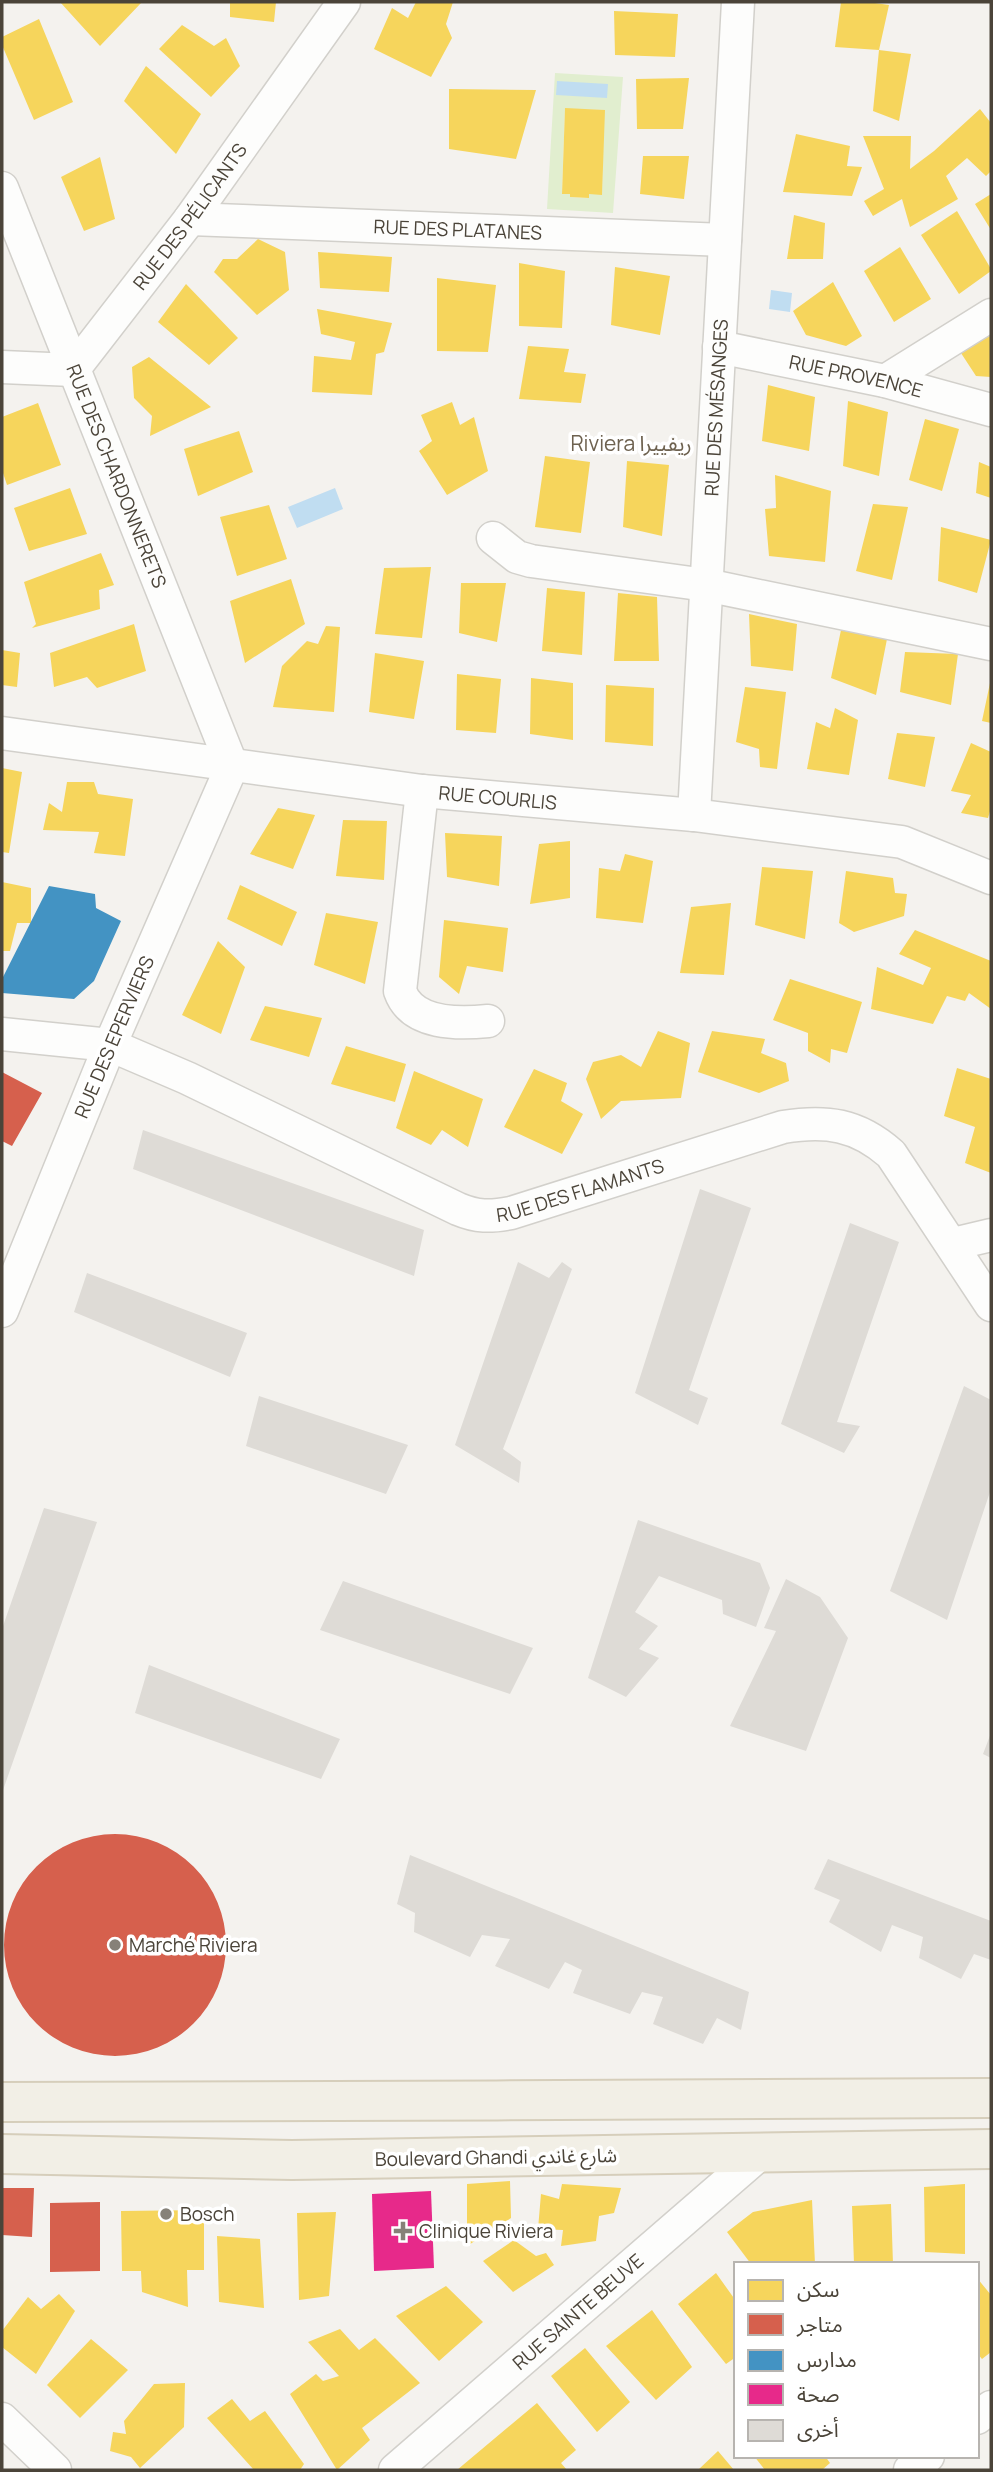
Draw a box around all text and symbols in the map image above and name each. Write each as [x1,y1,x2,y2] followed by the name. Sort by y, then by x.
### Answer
[127,138,253,295] street label: RUE DES PÉLICANTS
[373,213,543,246] street label: RUE DES PLATANES
[698,318,734,497] street label: RUE DES MÉSANGES
[787,349,926,404] street label: RUE PROVENCE
[60,360,173,592] street label: RUE DES CHARDONNERETS
[570,429,692,457] district label: Riviera ريفييرا
[438,780,558,816] street label: RUE COURLIS
[68,952,160,1122] street label: RUE DES EPERVIERS
[495,1152,667,1228] street label: RUE DES FLAMANTS
[129,1932,258,1958] place label: Marché Riviera
[107,1937,123,1953] marker: Marché Riviera
[375,2142,617,2175] street label: Boulevard Ghandi شارع غاندي
[180,2201,235,2227] place label: Bosch
[158,2206,174,2222] marker: Bosch
[419,2218,553,2244] place label: Clinique Riviera
[393,2221,413,2241] marker: Clinique Riviera
[507,2248,649,2376] street label: RUE SAINTE BEUVE
[734,2262,979,2458] legend
[797,2275,839,2303] text: سكن
[796,2310,843,2338] text: متاجر
[797,2345,857,2373] text: مدارس
[797,2380,840,2408] text: صحة
[797,2415,839,2443] text: أخرى

